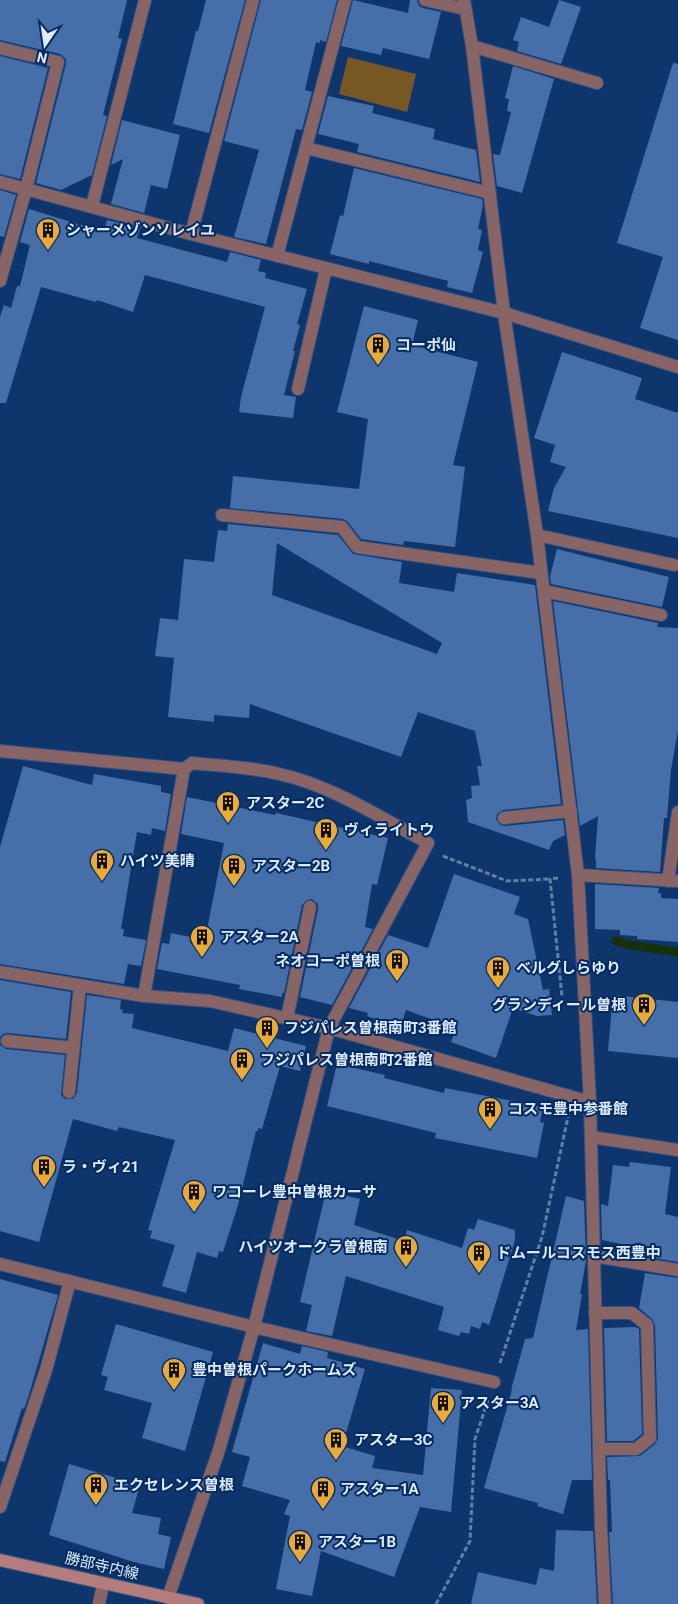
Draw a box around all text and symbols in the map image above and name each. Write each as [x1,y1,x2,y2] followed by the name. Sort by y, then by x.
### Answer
[20,20,70,70] north arrow
[35,49,49,67] text: N
[35,217,61,251] building icon: シャーメゾンソレイユ
[66,221,215,239] place label: シャーメゾンソレイユ
[365,332,391,366] building icon: コーポ仙
[396,336,456,354] place label: コーポ仙
[215,790,241,824] building icon: アスター2C
[246,794,325,812] place label: アスター2C
[313,817,339,851] building icon: ヴィライトウ
[344,821,434,839] place label: ヴィライトウ
[89,848,115,882] building icon: ハイツ美晴
[120,852,195,870] place label: ハイツ美晴
[221,853,247,887] building icon: アスター2B
[252,857,330,875] place label: アスター2B
[189,924,215,958] building icon: アスター2A
[220,928,300,946] place label: アスター2A
[384,948,410,982] building icon: ネオコーポ曽根
[275,952,380,970] place label: ネオコーポ曽根
[485,955,511,989] building icon: ベルグしらゆり
[516,959,621,977] place label: ベルグしらゆり
[631,992,657,1026] building icon: グランディール曽根
[492,996,626,1014] place label: グランディール曽根
[254,1015,280,1049] building icon: フジパレス曽根南町3番館
[284,1019,457,1037] place label: フジパレス曽根南町3番館
[229,1047,255,1081] building icon: フジパレス曽根南町2番館
[260,1051,433,1069] place label: フジパレス曽根南町2番館
[477,1096,503,1130] building icon: コスモ豊中参番館
[508,1100,628,1118] place label: コスモ豊中参番館
[31,1154,57,1188] building icon: ラ・ヴィ21
[62,1158,139,1176] place label: ラ・ヴィ21
[181,1179,207,1213] building icon: ワコーレ豊中曽根カーサ
[212,1183,377,1201] place label: ワコーレ豊中曽根カーサ
[393,1234,419,1268] building icon: ハイツオークラ曽根南
[238,1238,388,1256] place label: ハイツオークラ曽根南
[466,1240,492,1274] building icon: ドムールコスモス西豊中
[496,1244,661,1262] place label: ドムールコスモス西豊中
[161,1357,187,1391] building icon: 豊中曽根パークホームズ
[192,1361,357,1379] place label: 豊中曽根パークホームズ
[430,1390,456,1424] building icon: アスター3A
[460,1394,540,1412] place label: アスター3A
[323,1427,349,1461] building icon: アスター3C
[354,1431,433,1449] place label: アスター3C
[83,1472,109,1506] building icon: エクセレンス曽根
[114,1476,234,1494] place label: エクセレンス曽根
[310,1476,336,1510] building icon: アスター1A
[340,1480,420,1498] place label: アスター1A
[287,1529,313,1563] building icon: アスター1B
[318,1533,396,1551] place label: アスター1B
[63,1549,141,1583] street label: 勝部寺内線

